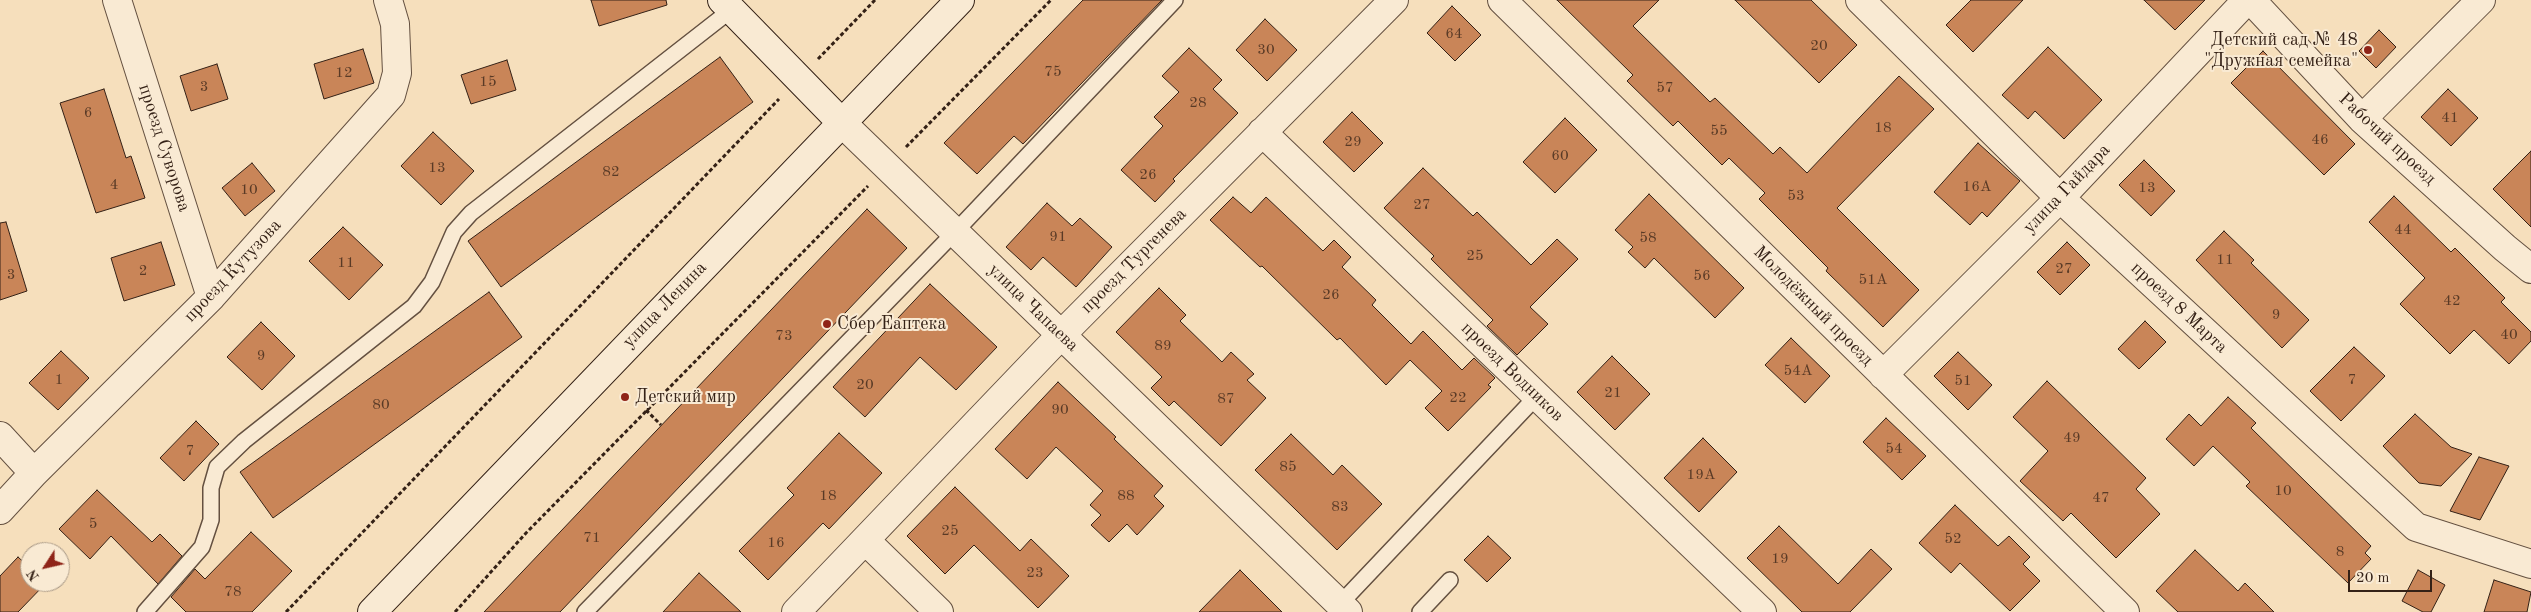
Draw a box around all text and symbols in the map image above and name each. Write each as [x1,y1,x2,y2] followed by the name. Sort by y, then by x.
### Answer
[1445,25,1463,43] house number: 64
[2204,29,2358,72] place label: Детский сад № 48 "Дружная семейка"
[1810,37,1828,55] house number: 20
[1257,41,1275,59] house number: 30
[2362,44,2374,56] marker: Детский сад № 48 "Дружная семейка"
[1044,63,1062,81] house number: 75
[335,64,353,82] house number: 12
[479,73,497,91] house number: 15
[200,78,208,96] house number: 3
[1656,79,1674,97] house number: 57
[133,81,195,215] street label: проезд Суворова
[2334,88,2440,190] street label: Рабочий проезд
[1189,94,1207,112] house number: 28
[84,104,92,122] house number: 6
[2441,109,2459,127] house number: 41
[1874,119,1892,137] house number: 18
[1710,122,1728,140] house number: 55
[2311,131,2329,149] house number: 46
[1344,133,1362,151] house number: 29
[2019,140,2115,238] street label: улица Гайдара
[1551,147,1569,165] house number: 60
[428,159,446,177] house number: 13
[602,163,620,181] house number: 82
[1139,166,1157,184] house number: 26
[110,176,118,194] house number: 4
[1963,178,1991,196] house number: 16А
[2138,179,2156,197] house number: 13
[240,181,258,199] house number: 10
[1787,187,1805,205] house number: 53
[1413,196,1431,214] house number: 27
[1077,204,1191,318] street label: проезд Тургенева
[180,215,286,327] street label: проезд Кутузова
[2394,221,2412,239] house number: 44
[1049,228,1067,246] house number: 91
[1639,229,1657,247] house number: 58
[1748,241,1878,371] street label: Молодёжный проезд
[1466,247,1484,265] house number: 25
[2216,251,2234,269] house number: 11
[337,254,355,272] house number: 11
[618,257,712,353] street label: улица Ленина
[2126,258,2232,358] street label: проезд 8 Марта
[983,259,1083,357] street label: улица Чапаева
[2055,260,2073,278] house number: 27
[139,262,147,280] house number: 2
[7,266,15,284] house number: 3
[1693,267,1711,285] house number: 56
[1859,271,1887,289] house number: 51А
[1322,286,1340,304] house number: 26
[2443,292,2461,310] house number: 42
[2272,306,2280,324] house number: 9
[837,313,947,335] place label: Сбер Еаптека
[821,318,833,330] marker: Сбер Еаптека
[1456,318,1568,426] street label: проезд Водников
[2500,326,2518,344] house number: 40
[775,327,793,345] house number: 73
[1154,337,1172,355] house number: 89
[257,347,265,365] house number: 9
[1784,362,1812,380] house number: 54А
[55,371,63,389] house number: 1
[2348,371,2356,389] house number: 7
[1954,372,1972,390] house number: 51
[856,376,874,394] house number: 20
[1604,384,1622,402] house number: 21
[635,386,736,408] place label: Детский мир
[1449,389,1467,407] house number: 22
[1217,390,1235,408] house number: 87
[619,391,631,403] marker: Детский мир
[372,396,390,414] house number: 80
[1051,401,1069,419] house number: 90
[2063,429,2081,447] house number: 49
[1885,440,1903,458] house number: 54
[186,442,194,460] house number: 7
[1279,458,1297,476] house number: 85
[1687,466,1715,484] house number: 19А
[2274,482,2292,500] house number: 10
[819,487,837,505] house number: 18
[1117,487,1135,505] house number: 88
[2092,489,2110,507] house number: 47
[1331,498,1349,516] house number: 83
[89,515,97,533] house number: 5
[941,522,959,540] house number: 25
[583,529,601,547] house number: 71
[1944,530,1962,548] house number: 52
[767,534,785,552] house number: 16
[20,542,70,592] north arrow
[2336,543,2344,561] house number: 8
[1771,550,1789,568] house number: 19
[2351,560,2435,592] scale bar
[1026,564,1044,582] house number: 23
[25,567,42,583] text: N
[2356,571,2390,586] text: 20 m
[224,583,242,601] house number: 78

